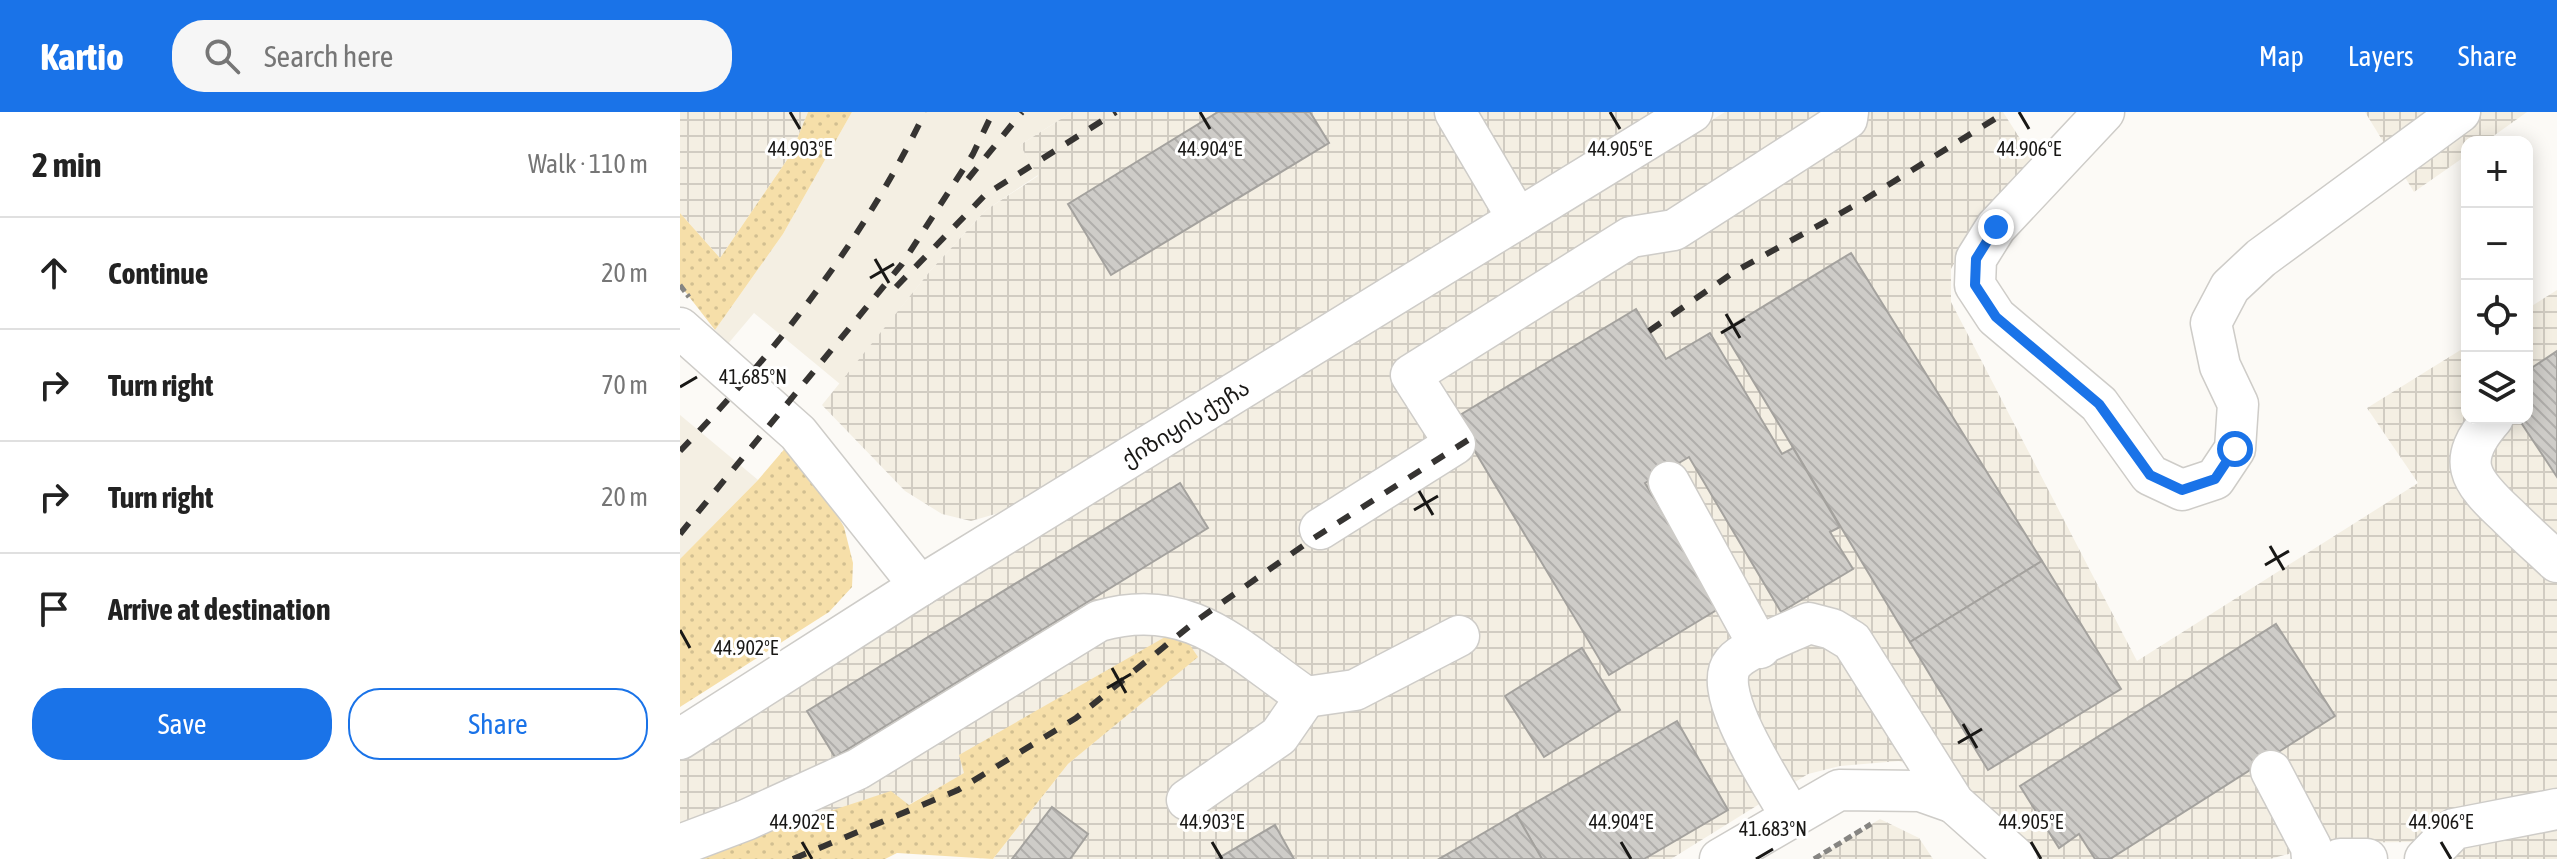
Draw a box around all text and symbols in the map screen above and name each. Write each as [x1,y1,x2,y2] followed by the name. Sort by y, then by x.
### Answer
[172,20,732,92] search box
[200,34,244,78] icon: search
[40,35,124,78] text: Kartio
[264,39,393,73] text: Search here
[2259,40,2304,72] text: Map
[2348,40,2414,72] text: Layers
[2458,40,2517,72] text: Share
[2461,136,2533,424] map controls
[2461,136,2533,208] button: +
[768,137,833,160] text: 44.903°E
[1178,137,1243,160] text: 44.904°E
[1588,137,1653,160] text: 44.905°E
[1997,137,2062,160] text: 44.906°E
[32,145,101,184] text: 2 min
[528,149,648,179] text: Walk · 110 m
[2461,208,2533,280] button: −
[1978,209,2014,245] route end
[32,251,76,295] icon: ahead
[108,256,208,290] text: Continue
[601,258,648,288] text: 20 m
[2461,280,2533,352] button: locate
[2461,352,2533,424] button: layers
[32,363,76,407] icon: right
[719,365,787,388] text: 41.685°N
[108,368,214,402] text: Turn right
[601,370,648,400] text: 70 m
[1117,374,1254,472] street label: ქიზიყის ქუჩა
[2217,431,2253,467] route start
[32,475,76,519] icon: right
[108,480,214,514] text: Turn right
[601,482,648,512] text: 20 m
[32,587,76,631] icon: arrive
[108,592,330,626] text: Arrive at destination
[714,636,779,659] text: 44.902°E
[32,688,332,760] button: Save
[348,688,648,760] button: Share
[770,810,835,833] text: 44.902°E
[1180,810,1245,833] text: 44.903°E
[1589,810,1654,833] text: 44.904°E
[1999,810,2064,833] text: 44.905°E
[2409,810,2474,833] text: 44.906°E
[1739,817,1807,840] text: 41.683°N

